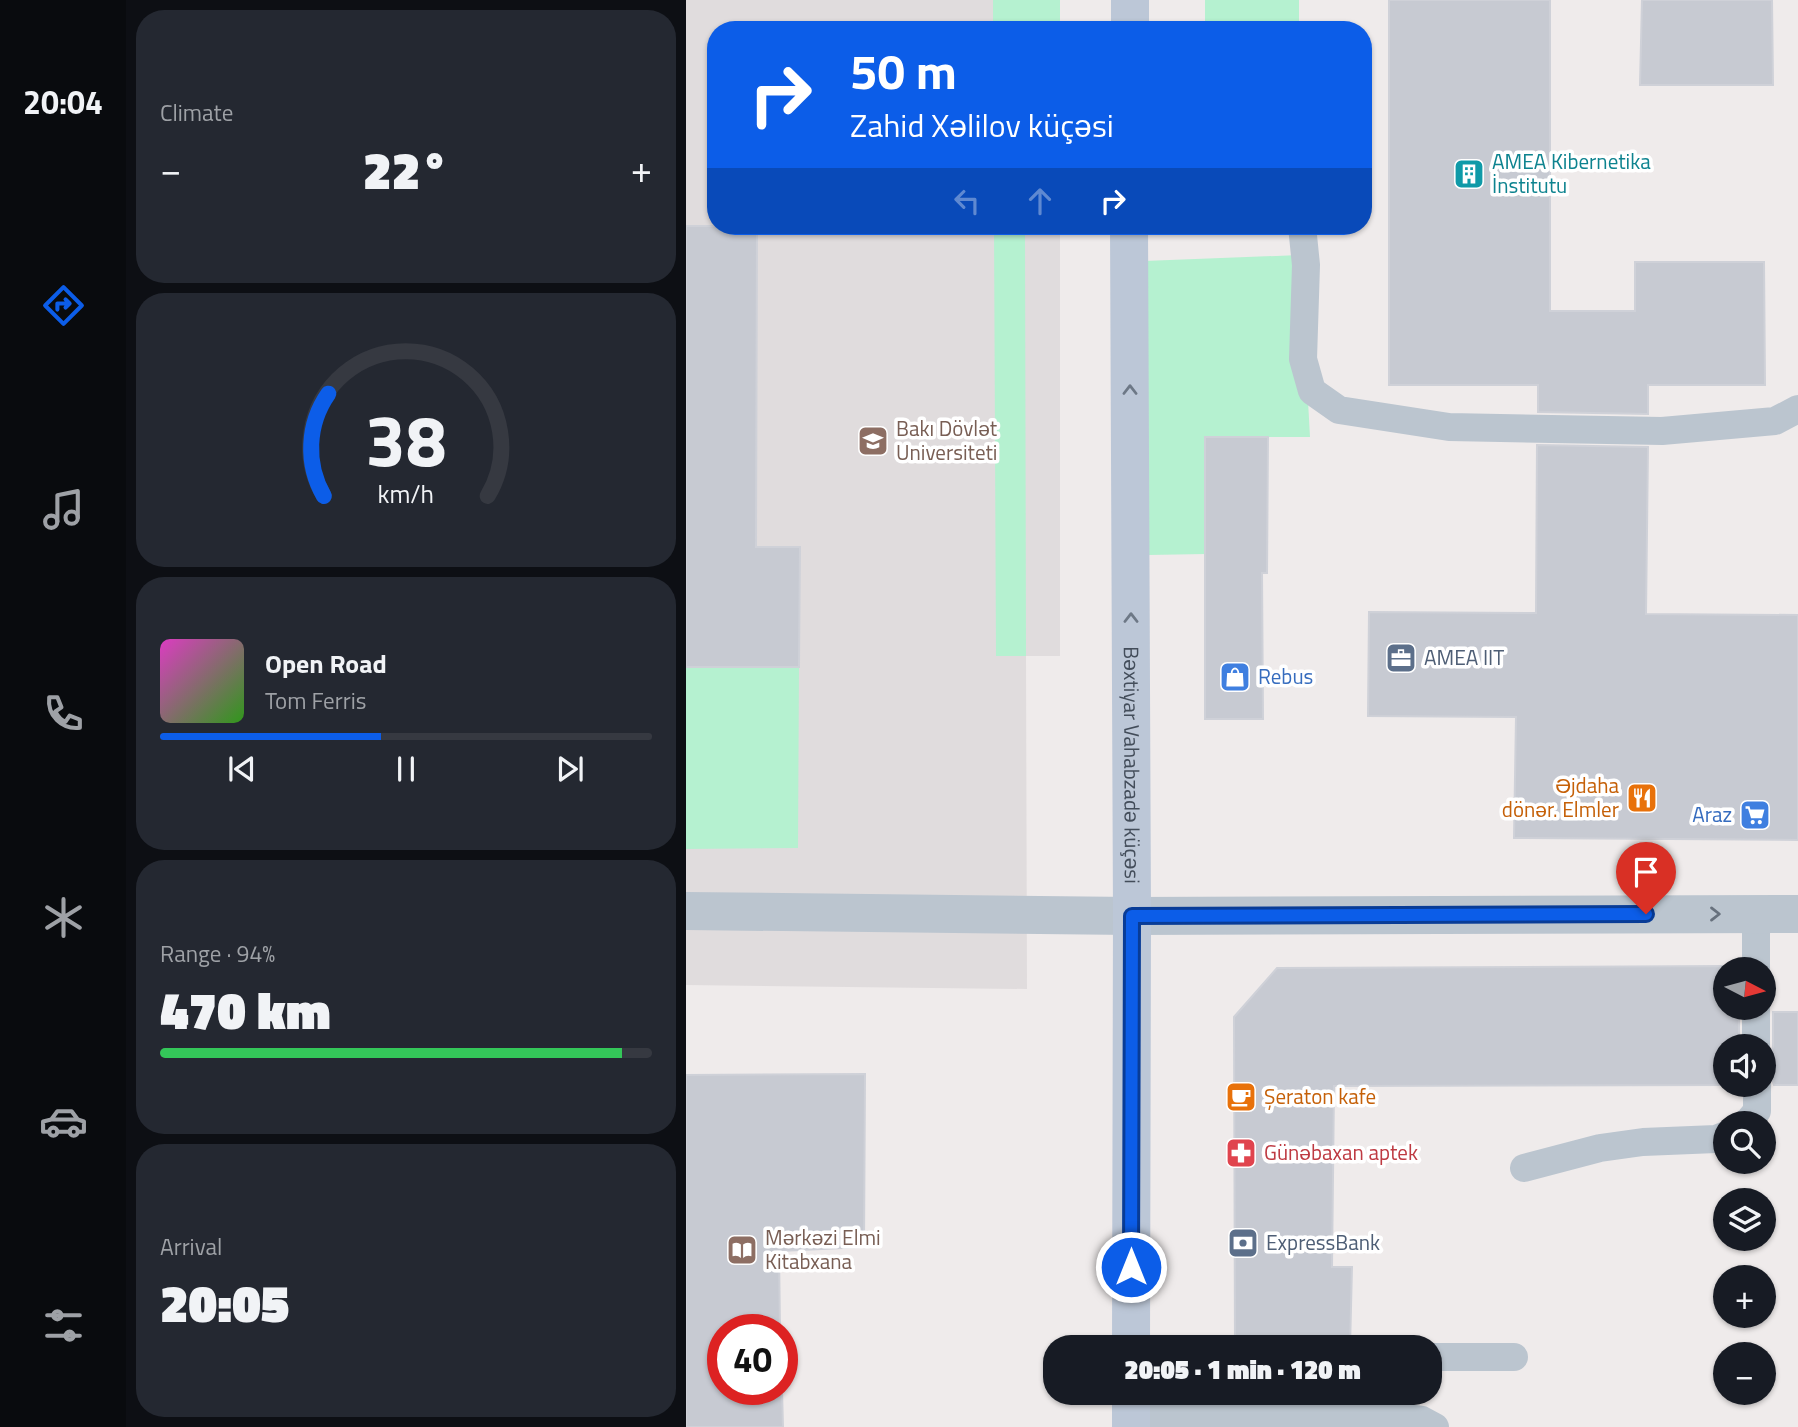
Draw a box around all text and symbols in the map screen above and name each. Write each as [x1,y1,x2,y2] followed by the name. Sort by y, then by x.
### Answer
[850,33,957,108] text: 50 m
[735,49,826,140] icon: right
[23,78,103,126] text: 20:04
[160,95,233,130] text: Climate
[850,101,1114,149] text: Zahid Xəlilov küçəsi
[363,130,449,209] text: 22°
[160,140,181,198] text: −
[631,140,652,198] text: +
[1492,145,1651,201] place label: AMEA Kibernetika İnstitutu
[1452,157,1486,191] building icon: AMEA Kibernetika İnstitutu
[948,182,986,220] icon: left
[1021,182,1059,220] icon: ahead
[1094,182,1132,220] icon: right
[39,281,88,330] icon: directions
[365,385,447,495] text: 38
[1122,385,1137,396] one-way arrow
[896,412,998,468] place label: Bakı Dövlət Universiteti
[856,424,890,458] school or university icon: Bakı Dövlət Universiteti
[378,475,434,513] text: km/h
[39,485,88,534] icon: music
[1123,612,1139,623] one-way arrow
[1384,641,1418,675] office icon: AMEA IIT
[1424,641,1504,673] place label: AMEA IIT
[265,644,387,683] text: Open Road
[1116,646,1149,884] street label: Bəxtiyar Vahabzadə küçəsi
[1218,660,1252,694] shop icon: Rebus
[1258,660,1313,692] place label: Rebus
[265,683,366,718] text: Tom Ferris
[39,689,88,738] icon: phone
[223,750,261,788] icon: previous
[387,750,425,788] icon: pause
[551,750,589,788] icon: next
[1502,769,1619,825] place label: Əjdaha dönər. Elmler
[1625,781,1659,815] restaurant icon: Əjdaha dönər. Elmler
[1692,798,1732,830] place label: Araz
[1738,798,1772,832] supermarket icon: Araz
[1616,842,1676,914] pin
[1627,853,1665,891] icon: arrive
[39,893,88,942] icon: climate
[1710,906,1721,922] one-way arrow
[160,936,275,971] text: Range · 94%
[1713,957,1776,1020] north arrow
[1713,957,1776,1405] map controls
[160,970,331,1049] text: 470 km
[1713,1034,1776,1097] button: sound
[1224,1080,1258,1114] cafe icon: Şeraton kafe
[1264,1080,1376,1112] place label: Şeraton kafe
[39,1097,88,1146] icon: car
[1713,1111,1776,1174] button: search
[1224,1136,1258,1170] pharmacy icon: Günəbaxan aptek
[1264,1136,1418,1168] place label: Günəbaxan aptek
[1713,1188,1776,1251] button: layers
[765,1221,881,1277] place label: Mərkəzi Elmi Kitabxana
[1226,1226,1260,1260] bank icon: ExpressBank
[1266,1226,1380,1258] place label: ExpressBank
[160,1229,222,1264] text: Arrival
[1094,1230,1168,1304] position arrow
[725,1233,759,1267] library icon: Mərkəzi Elmi Kitabxana
[160,1263,289,1342] text: 20:05
[1713,1265,1776,1328] button: +
[39,1301,88,1350] icon: filters
[707,1314,798,1405] speed limit sign: 40
[1713,1342,1776,1405] button: −
[1124,1350,1361,1389] text: 20:05 · 1 min · 120 m

